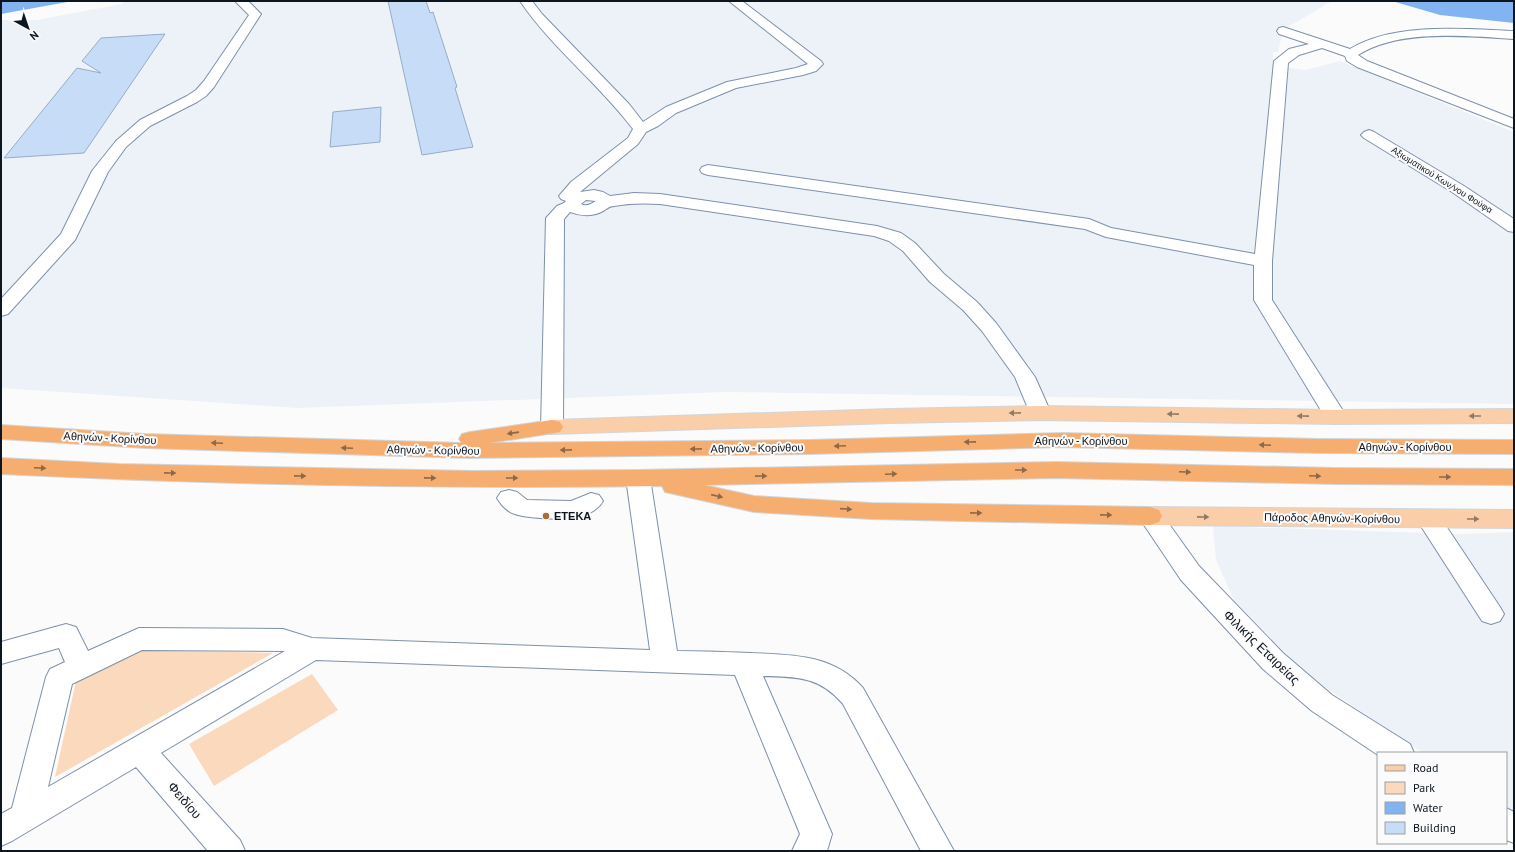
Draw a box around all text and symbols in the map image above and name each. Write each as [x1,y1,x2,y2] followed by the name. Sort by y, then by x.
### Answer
[8,8,48,48] north arrow
[27,28,42,43] text: N
[1390,144,1495,215] street label: Αξιωματικού Κων/νου Φούφα
[1008,410,1021,416] one-way arrow
[1166,411,1179,417] one-way arrow
[1296,413,1309,419] one-way arrow
[1468,413,1481,419] one-way arrow
[63,429,157,447] street label: Αθηνών - Κορίνθου
[507,430,519,436] one-way arrow
[1034,434,1128,448] street label: Αθηνών - Κορίνθου
[963,439,976,445] one-way arrow
[210,440,223,446] one-way arrow
[710,440,804,456] street label: Αθηνών - Κορίνθου
[1358,440,1452,454] street label: Αθηνών - Κορίνθου
[386,442,480,458] street label: Αθηνών - Κορίνθου
[1258,442,1271,448] one-way arrow
[833,443,846,449] one-way arrow
[341,444,353,451] one-way arrow
[689,446,702,452] one-way arrow
[559,447,572,453] one-way arrow
[34,464,46,471] one-way arrow
[1015,467,1027,474] one-way arrow
[1179,469,1192,475] one-way arrow
[164,470,177,476] one-way arrow
[885,470,897,477] one-way arrow
[294,473,307,479] one-way arrow
[755,473,768,479] one-way arrow
[1309,473,1322,479] one-way arrow
[1439,474,1452,480] one-way arrow
[424,475,437,481] one-way arrow
[506,475,519,481] one-way arrow
[711,493,723,499] one-way arrow
[840,506,852,513] one-way arrow
[554,509,591,523] place label: ΕΤΕΚΑ
[970,510,983,516] one-way arrow
[1264,510,1400,526] street label: Πάροδος Αθηνών-Κορίνθου
[541,511,551,521] marker: ΕΤΕΚΑ
[1100,512,1113,518] one-way arrow
[1197,514,1210,520] one-way arrow
[1467,516,1479,523] one-way arrow
[1220,607,1304,688] street label: Φιλικής Εταιρείας
[1377,752,1507,844] legend
[1413,760,1438,775] text: Road
[164,778,205,822] street label: Φειδίου
[1413,780,1435,795] text: Park
[1413,800,1443,815] text: Water
[1413,820,1456,835] text: Building

